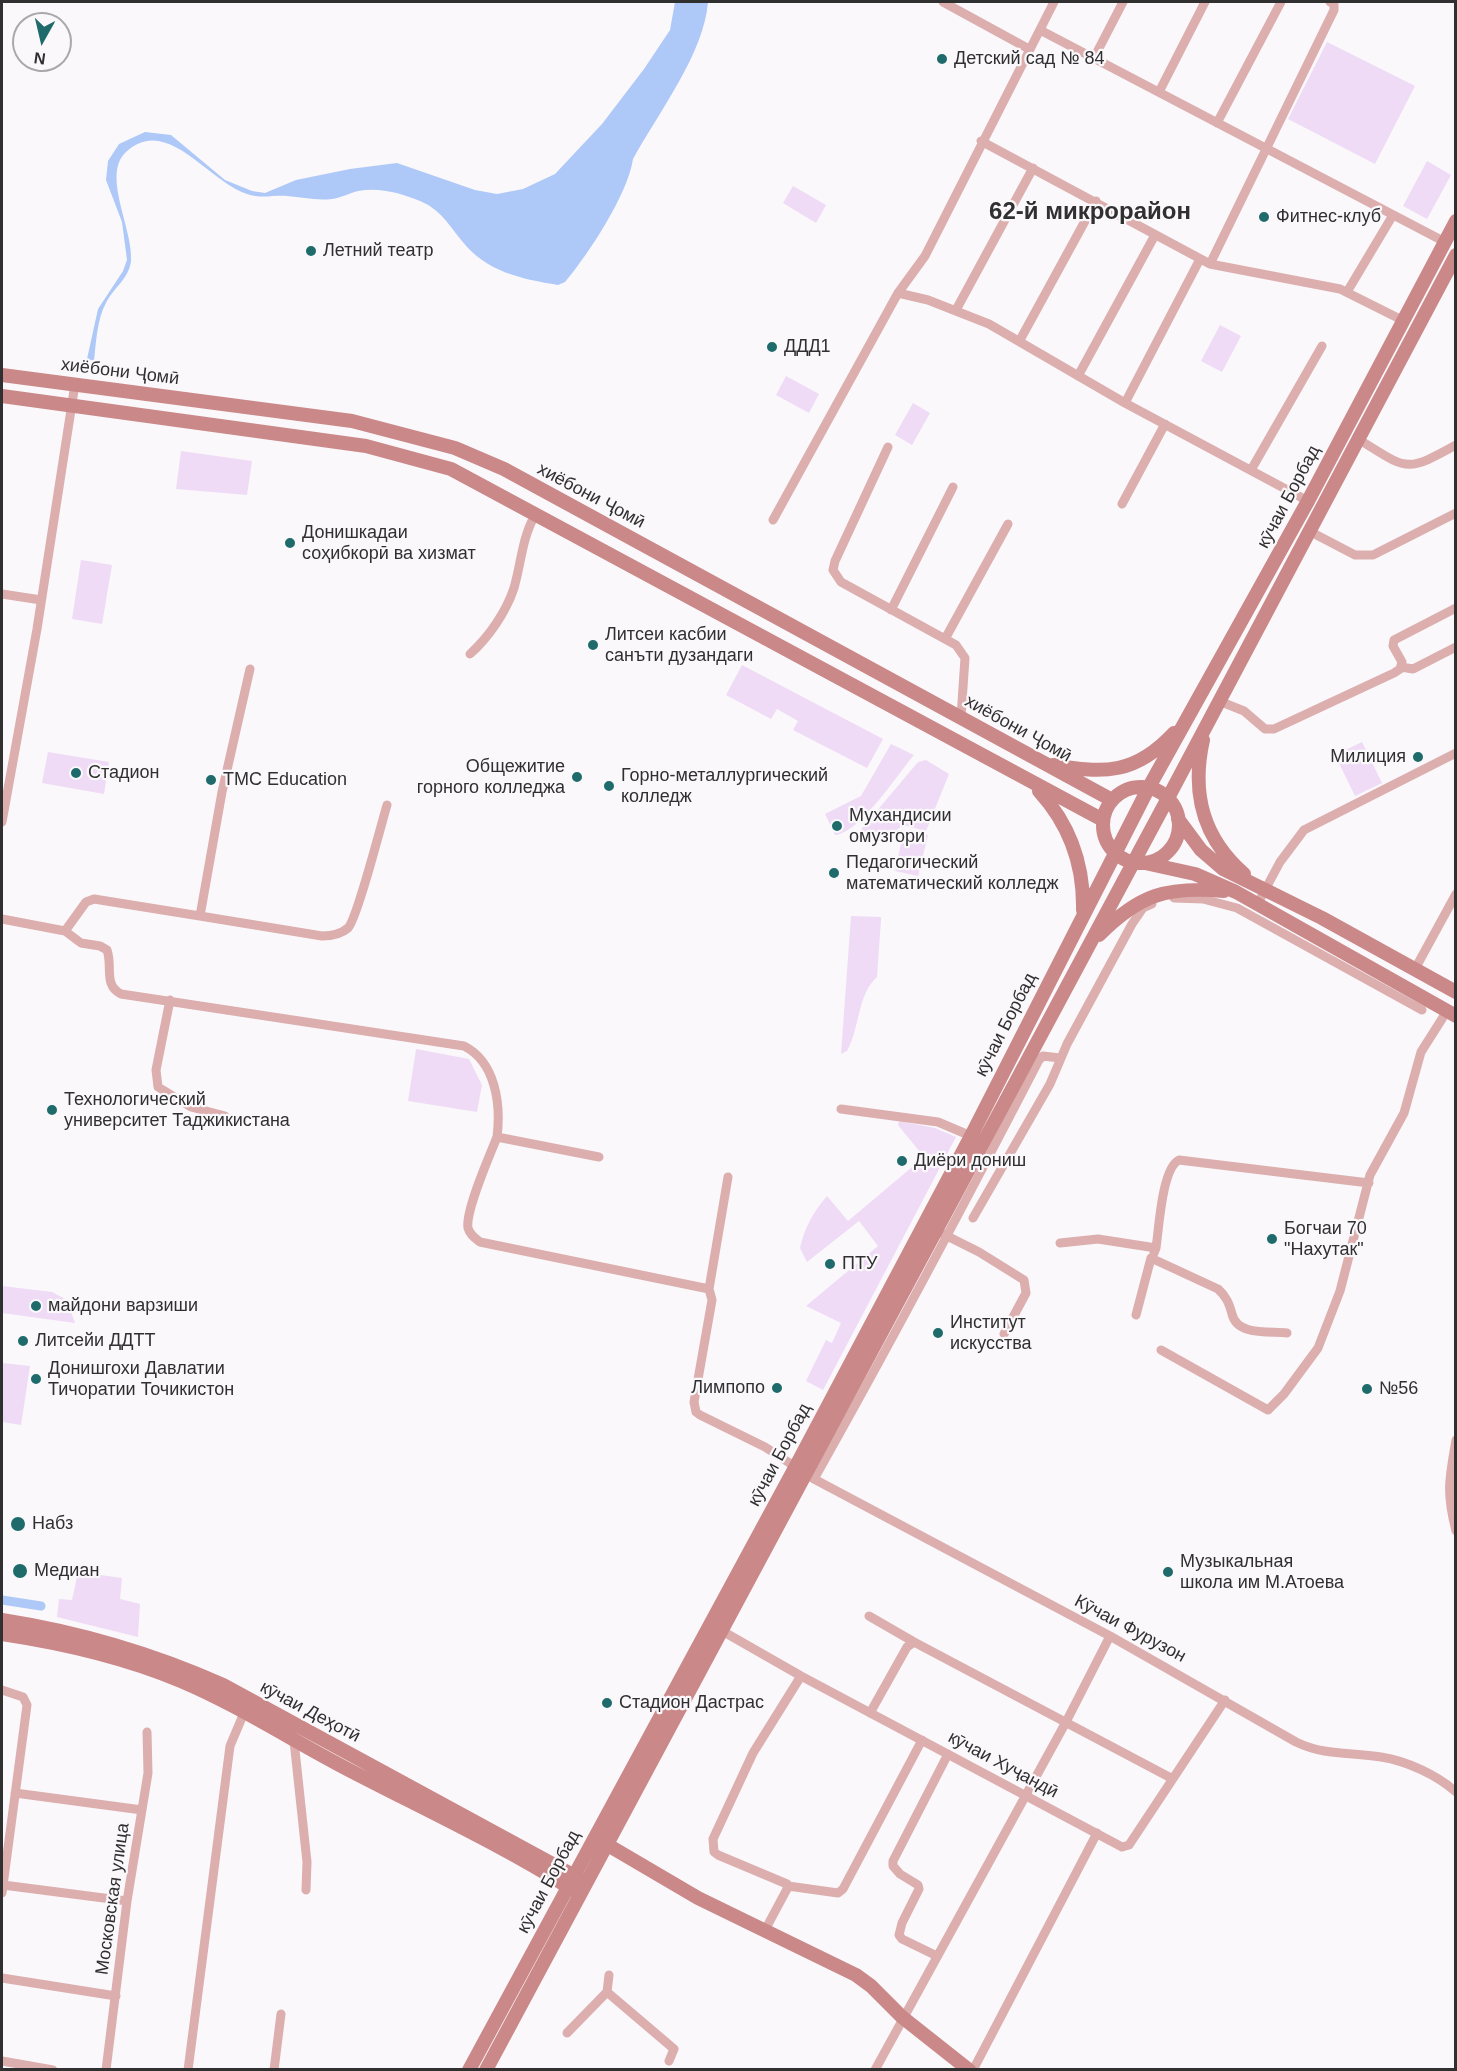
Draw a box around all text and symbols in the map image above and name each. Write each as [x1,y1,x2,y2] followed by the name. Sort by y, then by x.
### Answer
[12,12,72,72] north arrow
[954,48,1104,70] place label: Детский сад № 84
[33,49,47,68] text: N
[935,52,949,66] marker: Детский сад № 84
[989,198,1191,226] district label: 62-й микрорайон
[1276,206,1381,228] place label: Фитнес-клуб
[1257,210,1271,224] marker: Фитнес-клуб
[323,240,433,262] place label: Летний театр
[304,244,318,258] marker: Летний театр
[784,336,831,358] place label: ДДД1
[765,340,779,354] marker: ДДД1
[60,354,180,390] street label: хиёбони Ҷомӣ
[1253,442,1325,552] street label: кӯчаи Борбад
[533,459,649,533] street label: хиёбони Ҷомӣ
[302,522,476,564] place label: Донишкадаи соҳибкорӣ ва хизмат
[283,536,297,550] marker: Донишкадаи соҳибкорӣ ва хизмат
[605,624,753,666] place label: Литсеи касбии санъти дузандаги
[586,638,600,652] marker: Литсеи касбии санъти дузандаги
[961,691,1075,767] street label: хиёбони Ҷомӣ
[1330,746,1406,768] place label: Милиция
[1411,750,1425,764] marker: Милиция
[417,756,565,798] place label: Общежитие горного колледжа
[88,762,160,784] place label: Стадион
[621,765,828,808] place label: Горно-металлургический колледж
[69,766,83,780] marker: Стадион
[223,769,347,791] place label: TMC Education
[570,770,584,784] marker: Общежитие горного колледжа
[204,773,218,787] marker: TMC Education
[602,779,616,793] marker: Горно-металлургический колледж
[849,805,952,848] place label: Мухандисии омузгори
[830,819,844,833] marker: Мухандисии омузгори
[846,852,1059,894] place label: Педагогический математический колледж
[827,866,841,880] marker: Педагогический математический колледж
[971,970,1041,1080] street label: кӯчаи Борбад
[64,1089,290,1132] place label: Технологический университет Таджикистана
[45,1103,59,1117] marker: Технологический университет Таджикистана
[914,1150,1026,1172] place label: Диёри дониш
[895,1154,909,1168] marker: Диёри дониш
[1284,1218,1367,1260] place label: Богчаи 70 "Нахутак"
[1265,1232,1279,1246] marker: Богчаи 70 "Нахутак"
[842,1253,877,1275] place label: ПТУ
[823,1257,837,1271] marker: ПТУ
[48,1295,198,1317] place label: майдони варзиши
[29,1299,43,1313] marker: майдони варзиши
[950,1312,1032,1354] place label: Институт искусства
[931,1326,945,1340] marker: Институт искусства
[35,1330,155,1352] place label: Литсейи ДДТТ
[16,1334,30,1348] marker: Литсейи ДДТТ
[48,1358,234,1400] place label: Донишгохи Давлатии Тичоратии Точикистон
[29,1372,43,1386] marker: Донишгохи Давлатии Тичоратии Точикистон
[691,1377,765,1399] place label: Лимпопо
[1379,1378,1418,1400] place label: №56
[770,1381,784,1395] marker: Лимпопо
[1360,1382,1374,1396] marker: №56
[744,1400,816,1510] street label: кӯчаи Борбад
[32,1513,73,1535] place label: Набз
[9,1515,27,1533] marker: Набз
[1180,1551,1344,1594] place label: Музыкальная школа им М.Атоева
[34,1560,99,1582] place label: Медиан
[11,1562,29,1580] marker: Медиан
[1161,1565,1175,1579] marker: Музыкальная школа им М.Атоева
[1071,1591,1189,1667] street label: Кӯчаи Фурузон
[256,1677,364,1747] street label: кӯчаи Деҳотӣ
[619,1692,764,1714] place label: Стадион Дастрас
[600,1696,614,1710] marker: Стадион Дастрас
[944,1727,1062,1803] street label: кӯчаи Хуҷандӣ
[92,1822,134,1976] street label: Московская улица
[513,1827,585,1937] street label: кӯчаи Борбад

